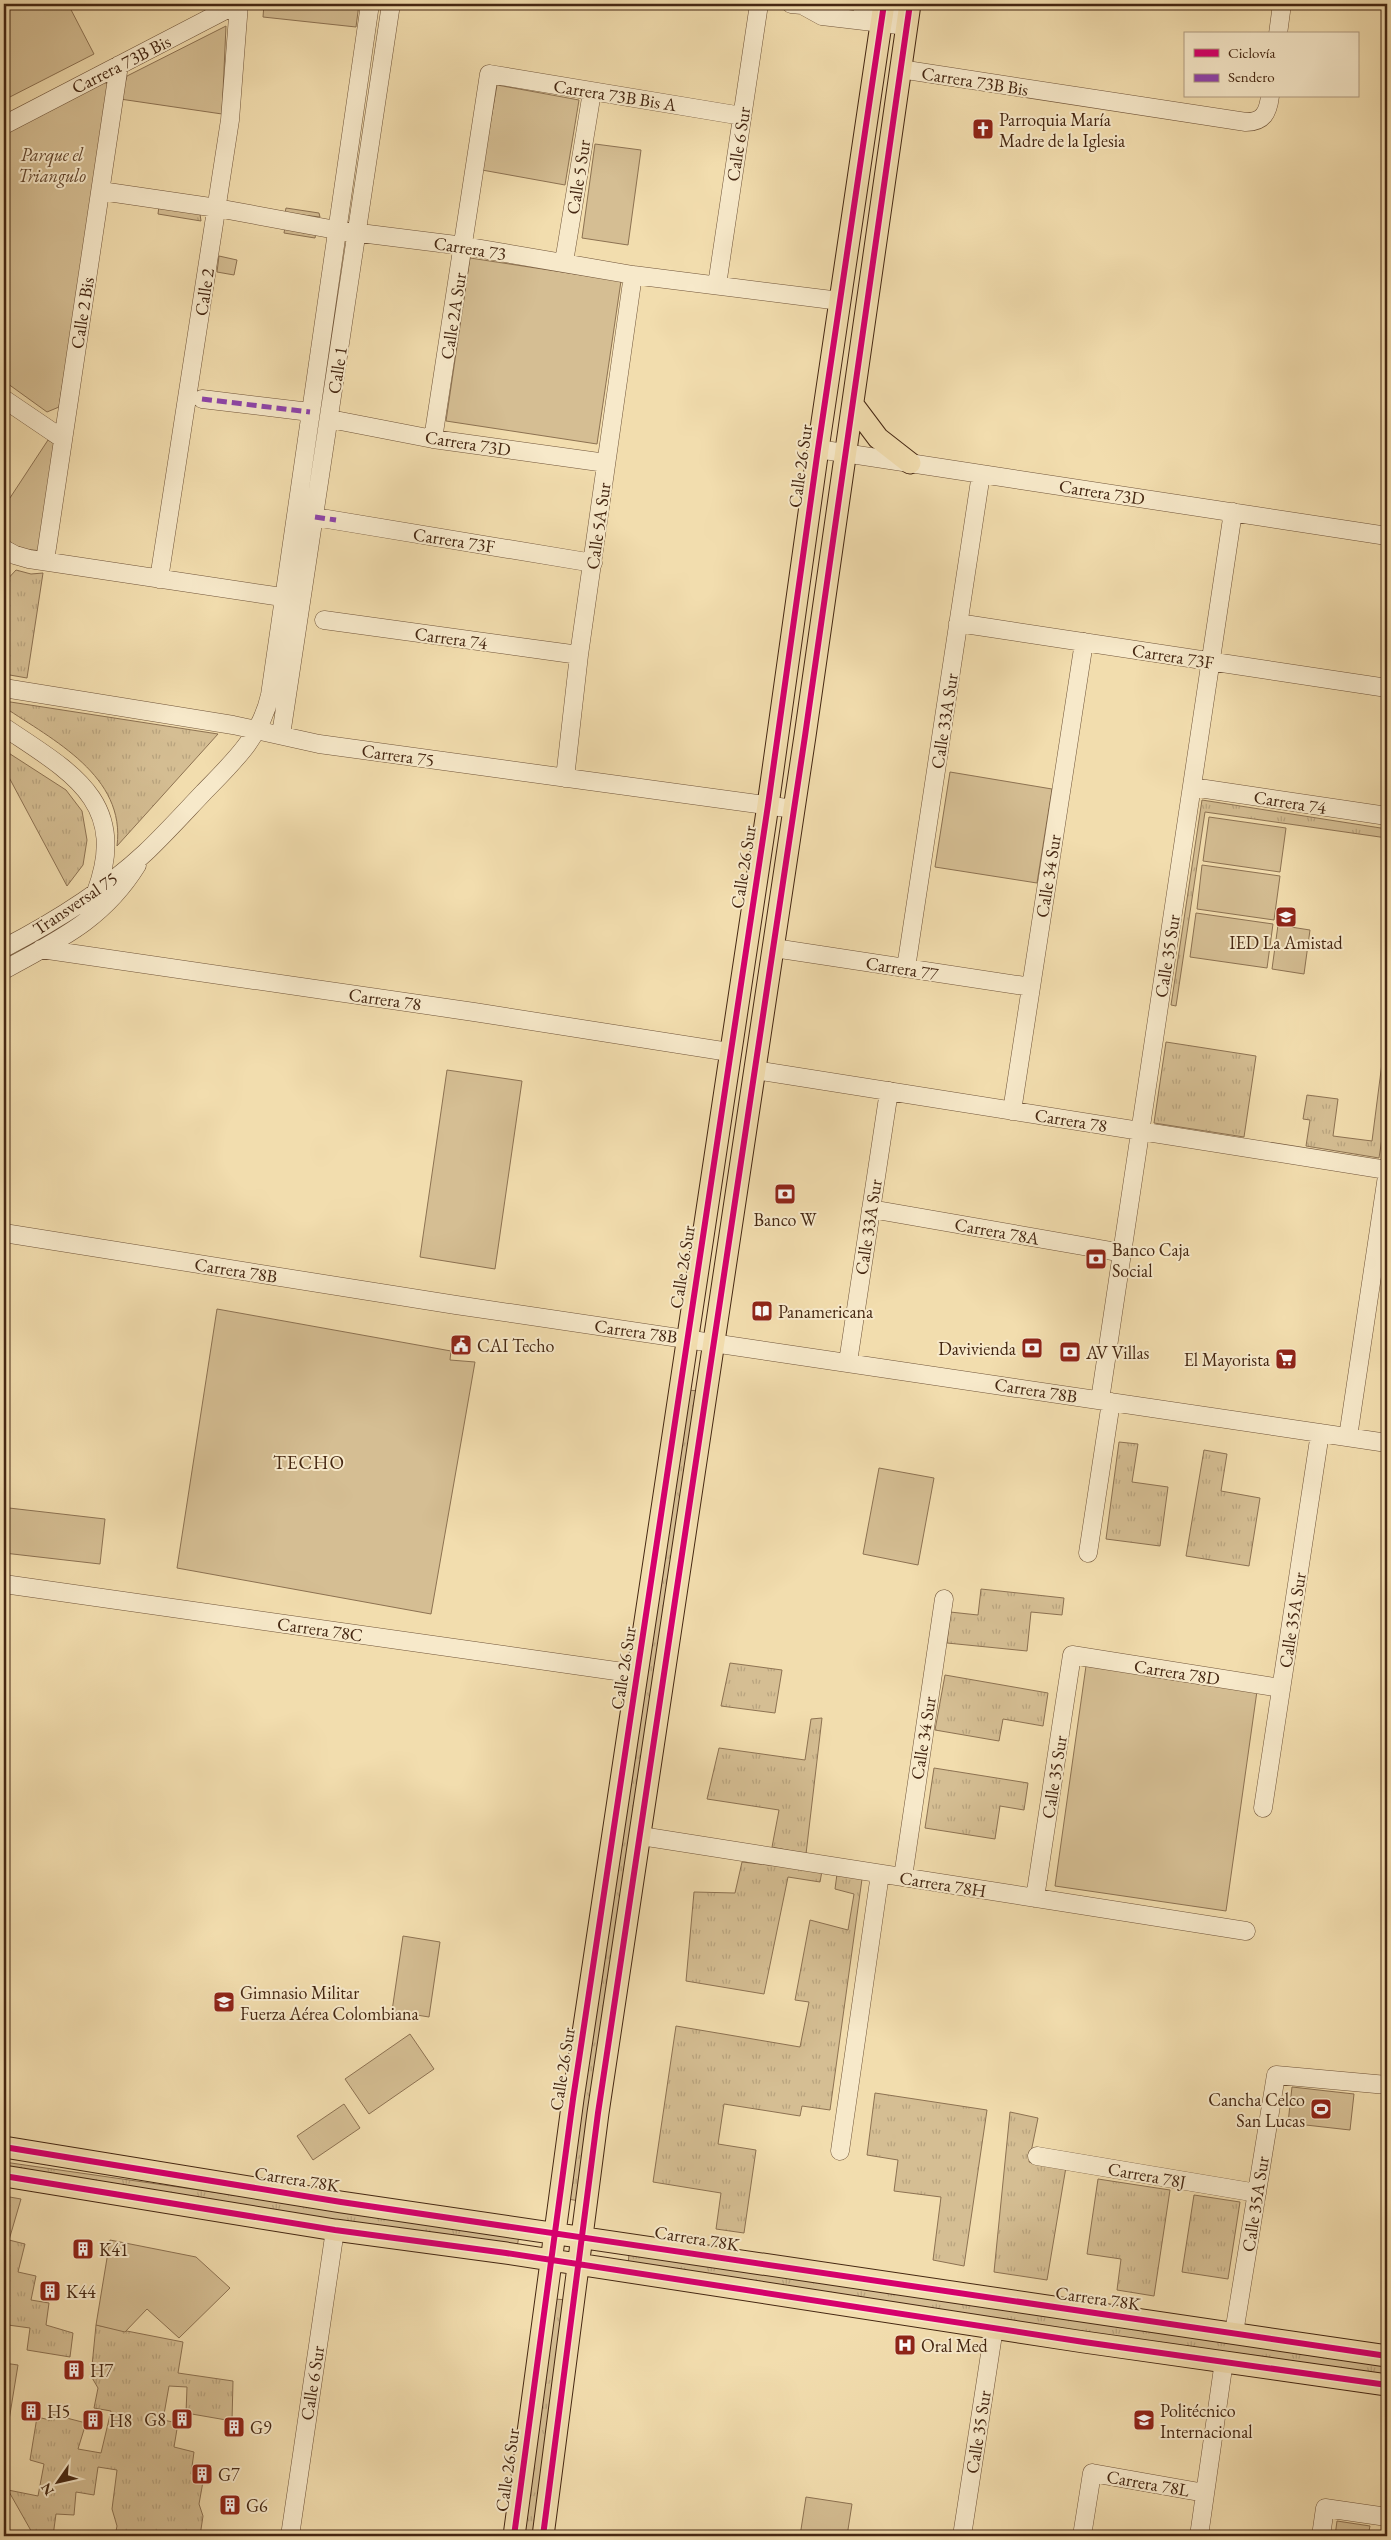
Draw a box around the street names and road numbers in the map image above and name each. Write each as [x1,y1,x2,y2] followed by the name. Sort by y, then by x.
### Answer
[68,29,175,99] street label: Carrera 73B Bis
[920,61,1030,101] street label: Carrera 73B Bis
[552,74,679,116] street label: Carrera 73B Bis A
[721,105,755,183] street label: Calle 6 Sur
[561,138,595,216] street label: Calle 5 Sur
[432,231,508,265] street label: Carrera 73
[189,266,219,317] street label: Calle 2
[435,271,471,361] street label: Calle 2A Sur
[65,275,99,350] street label: Calle 2 Bis
[322,345,352,395] street label: Calle 1
[783,423,817,509] street label: Calle 26 Sur
[423,425,513,461] street label: Carrera 73D
[1057,474,1147,510] street label: Carrera 73D
[581,481,615,571] street label: Calle 5A Sur
[412,522,496,558] street label: Carrera 73F
[413,622,489,655] street label: Carrera 74
[1131,638,1215,674] street label: Carrera 73F
[925,672,963,770] street label: Calle 33A Sur
[360,739,436,771] street label: Carrera 75
[1252,785,1328,819] street label: Carrera 74
[725,824,761,910] street label: Calle 26 Sur
[1030,833,1066,919] street label: Calle 34 Sur
[28,866,122,940] street label: Transversal 75
[1149,913,1185,999] street label: Calle 35 Sur
[864,951,940,985] street label: Carrera 77
[347,983,423,1015] street label: Carrera 78
[1033,1103,1109,1137] street label: Carrera 78
[849,1178,887,1276] street label: Calle 33A Sur
[953,1212,1042,1250] street label: Carrera 78A
[664,1224,700,1310] street label: Calle 26 Sur
[193,1252,279,1288] street label: Carrera 78B
[593,1314,679,1348] street label: Carrera 78B
[993,1372,1079,1408] street label: Carrera 78B
[1273,1571,1311,1669] street label: Calle 35A Sur
[276,1612,364,1646] street label: Carrera 78C
[605,1625,641,1711] street label: Calle 26 Sur
[1132,1654,1222,1690] street label: Carrera 78D
[905,1695,941,1781] street label: Calle 34 Sur
[1036,1734,1072,1820] street label: Calle 35 Sur
[898,1866,988,1902] street label: Carrera 78H
[544,2026,580,2112] street label: Calle 26 Sur
[1236,2155,1274,2253] street label: Calle 35A Sur
[1106,2157,1188,2193] street label: Carrera 78J
[253,2161,342,2197] street label: Carrera 78K
[653,2220,742,2256] street label: Carrera 78K
[1054,2281,1143,2315] street label: Carrera 78K
[295,2344,329,2422] street label: Calle 6 Sur
[960,2389,996,2475] street label: Calle 35 Sur
[490,2427,524,2513] street label: Calle 26 Sur
[1105,2464,1192,2502] street label: Carrera 78L

